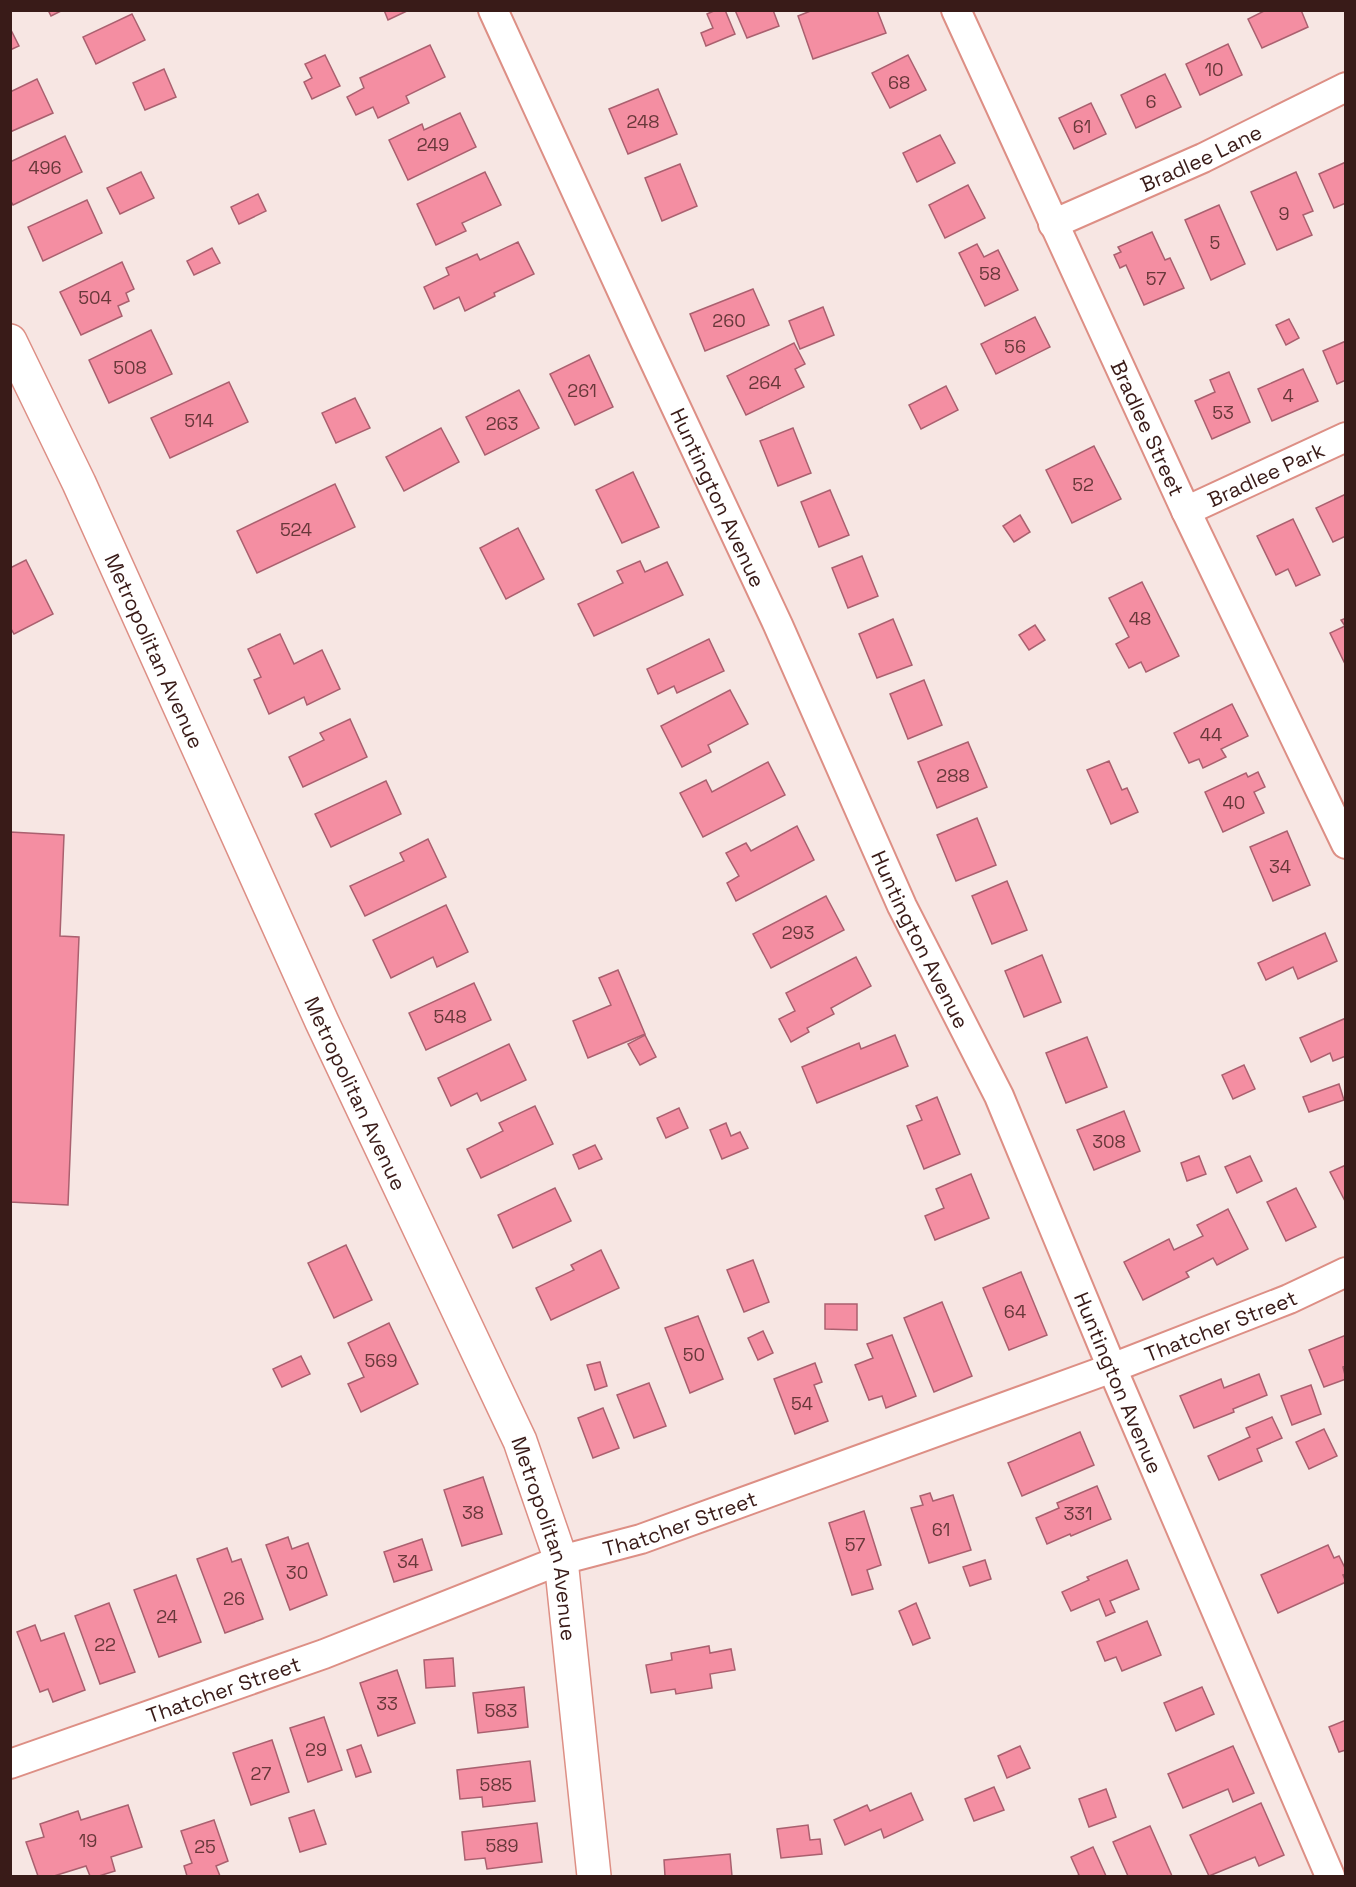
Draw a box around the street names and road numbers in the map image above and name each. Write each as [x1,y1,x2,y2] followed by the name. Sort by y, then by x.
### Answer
[1136,118,1266,198] street label: Bradlee Lane
[1105,356,1191,500] street label: Bradlee Street
[665,403,772,591] street label: Huntington Avenue
[1203,435,1329,513] street label: Bradlee Park
[99,549,210,753] street label: Metropolitan Avenue
[866,846,976,1033] street label: Huntington Avenue
[299,992,413,1195] street label: Metropolitan Avenue
[1140,1284,1301,1368] street label: Thatcher Street
[1068,1288,1169,1478] street label: Huntington Avenue
[506,1433,583,1642] street label: Metropolitan Avenue
[600,1485,761,1562] street label: Thatcher Street
[143,1650,304,1729] street label: Thatcher Street

